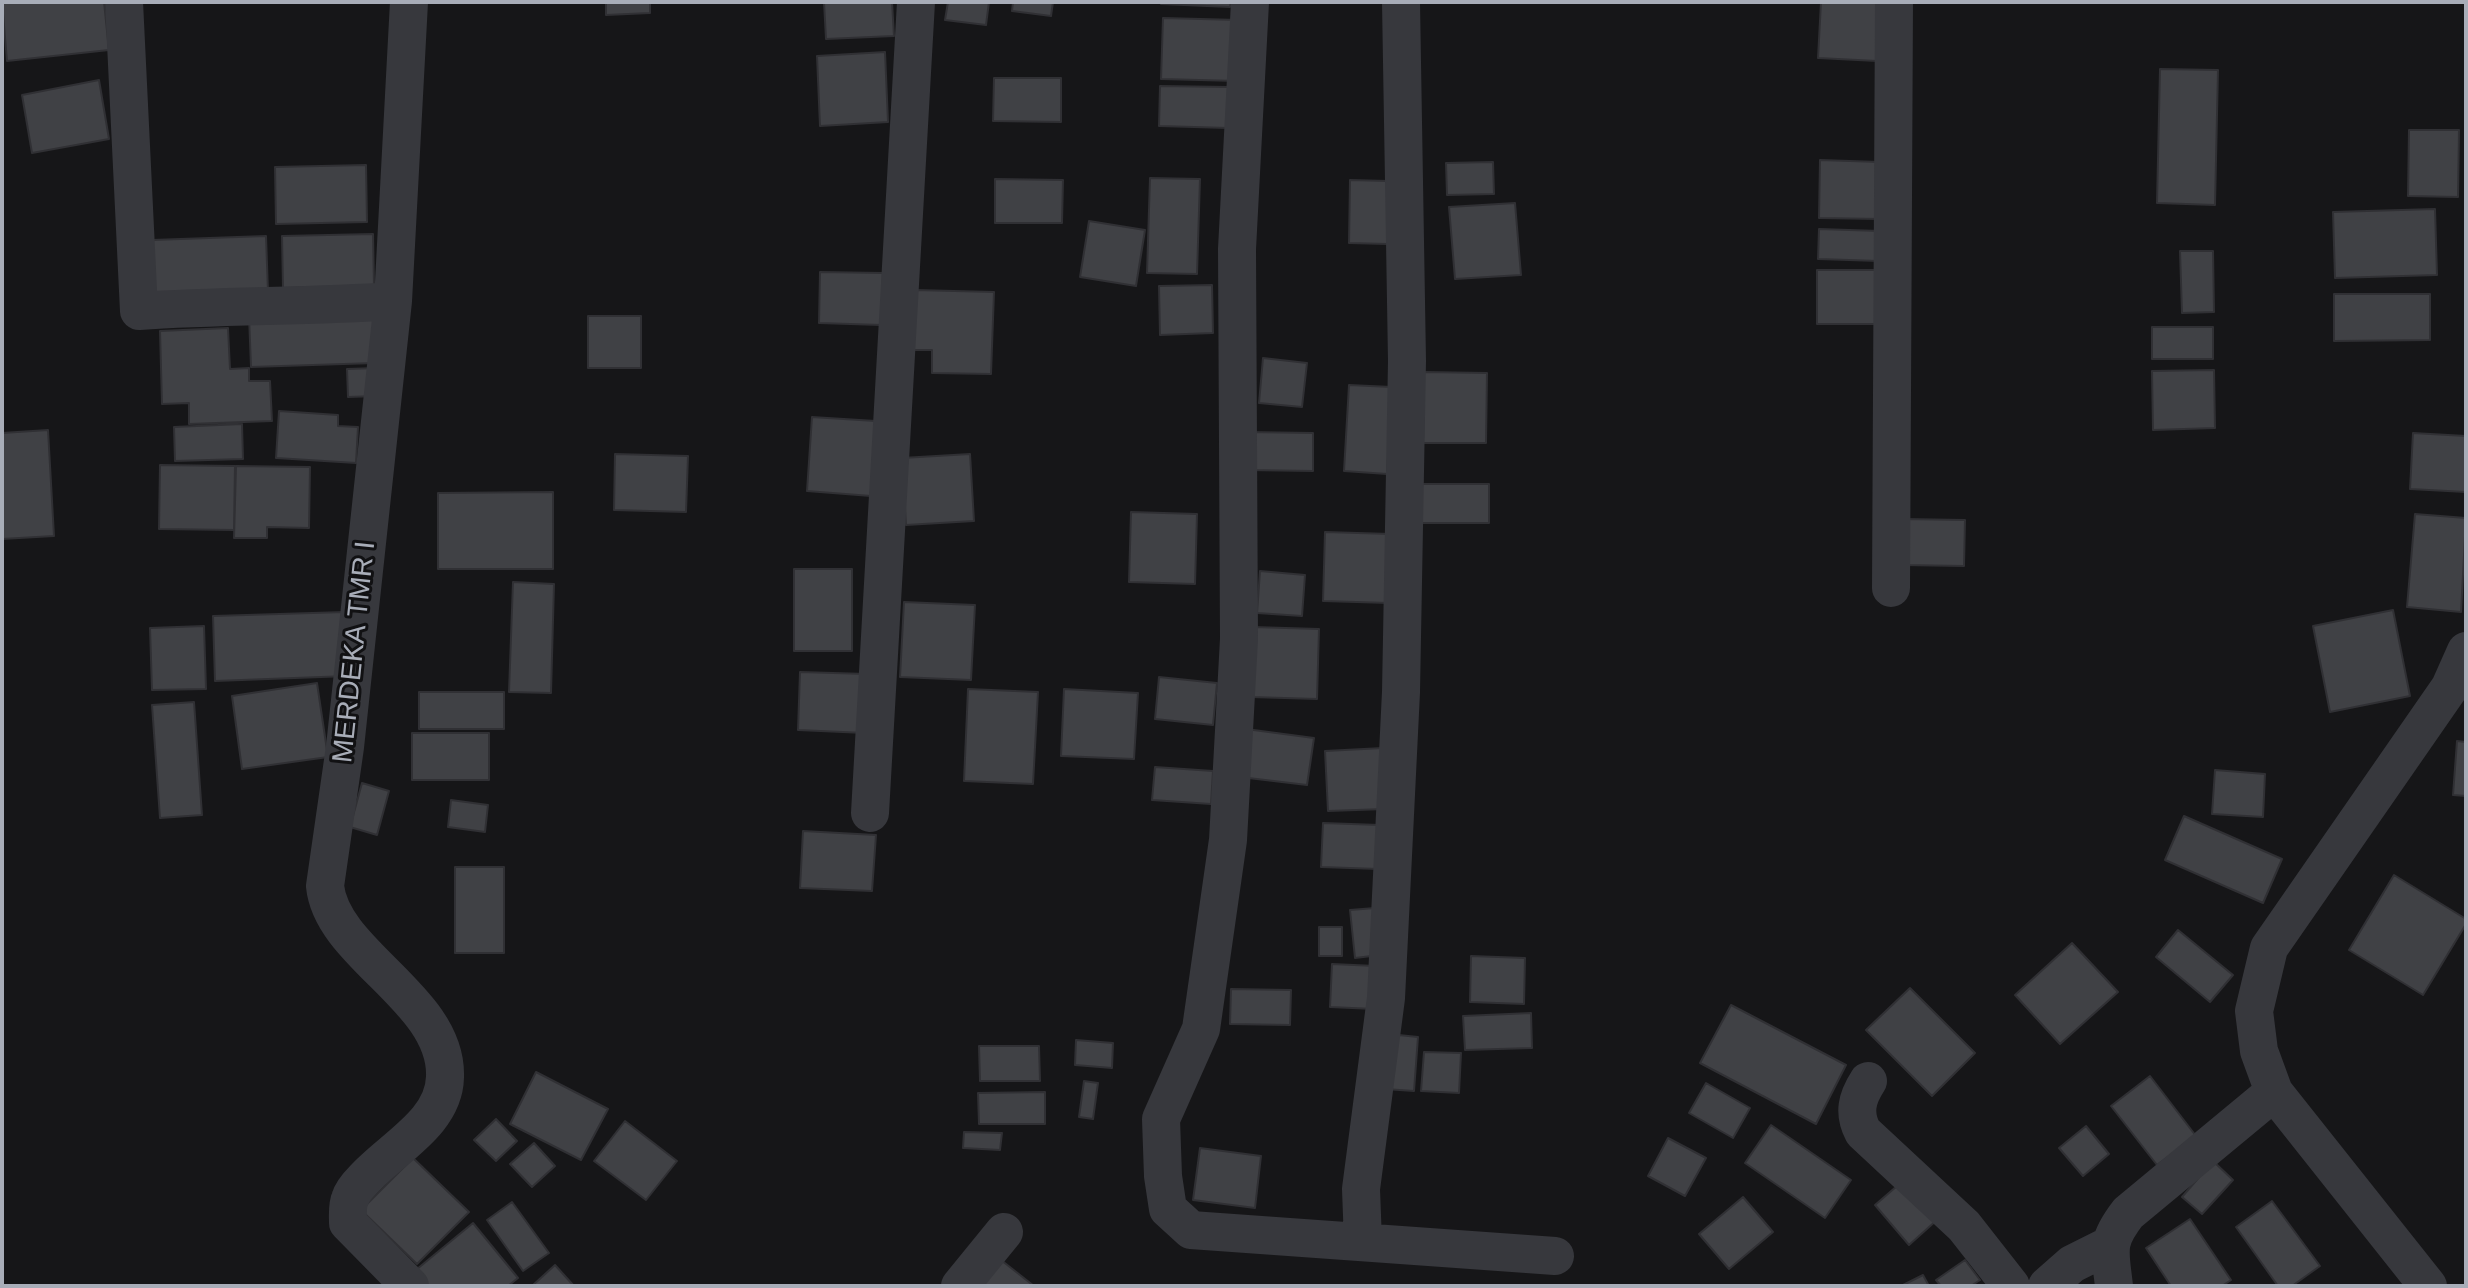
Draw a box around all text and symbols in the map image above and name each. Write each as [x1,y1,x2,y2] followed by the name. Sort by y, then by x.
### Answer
[327,540,383,764] street label: MERDEKA TMR I

